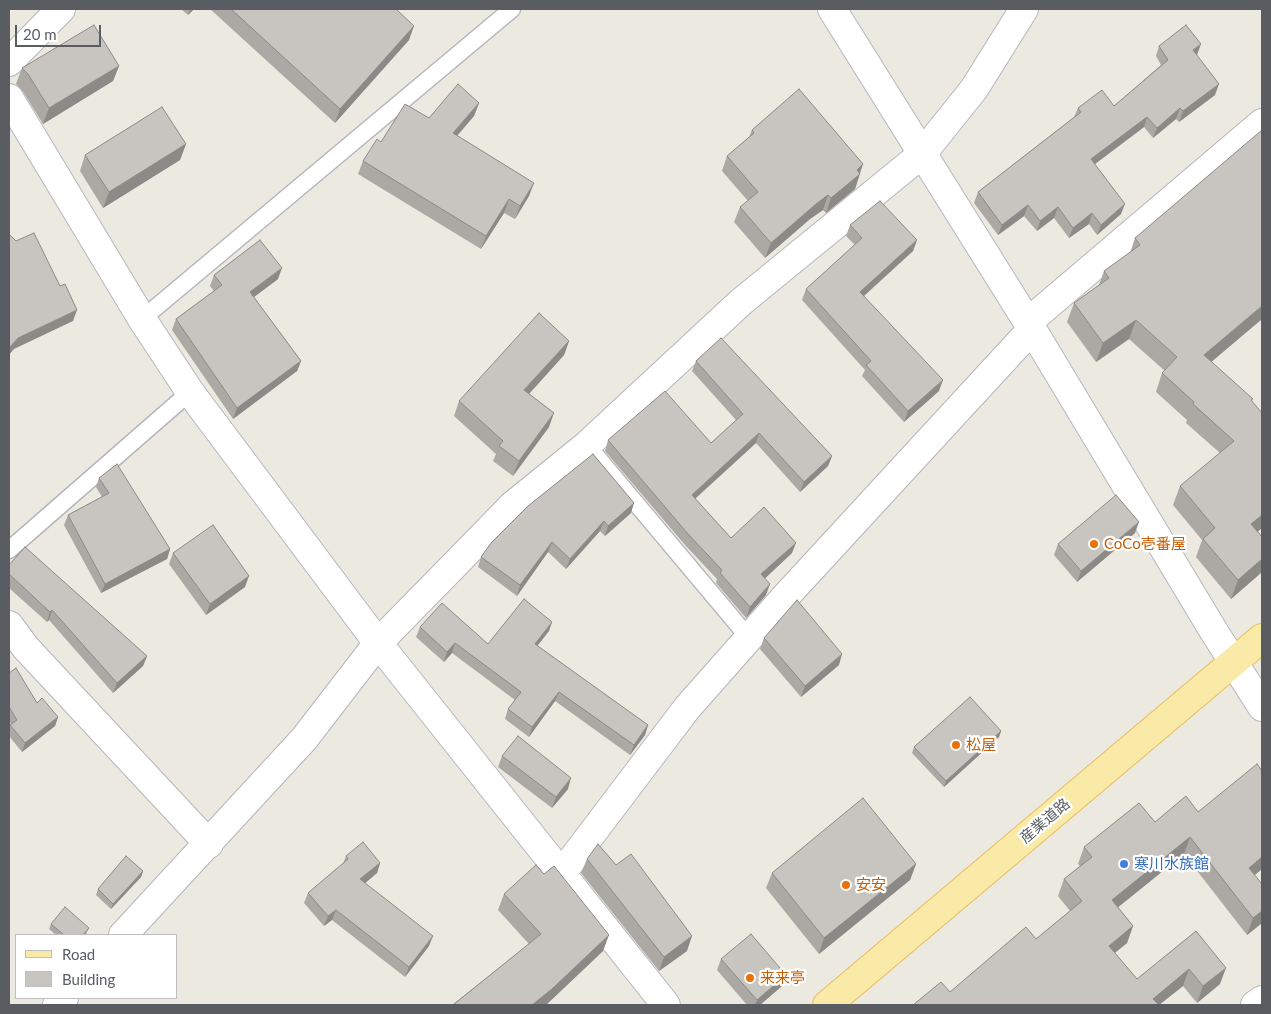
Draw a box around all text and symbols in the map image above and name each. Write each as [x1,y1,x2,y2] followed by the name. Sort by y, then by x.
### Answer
[18,15,104,47] scale bar
[23,25,57,43] text: 20 m
[1104,535,1186,553] place label: CoCo壱番屋
[1088,538,1100,550] marker: CoCo壱番屋
[966,736,996,754] place label: 松屋
[950,739,962,751] marker: 松屋
[1016,795,1074,847] street label: 産業道路
[1134,855,1209,873] place label: 寒川水族館
[1118,858,1130,870] marker: 寒川水族館
[856,876,886,894] place label: 安安
[840,879,852,891] marker: 安安
[15,934,178,999] legend
[62,945,95,963] text: Road
[760,969,805,987] place label: 来来亭
[62,970,115,988] text: Building
[744,972,756,984] marker: 来来亭

